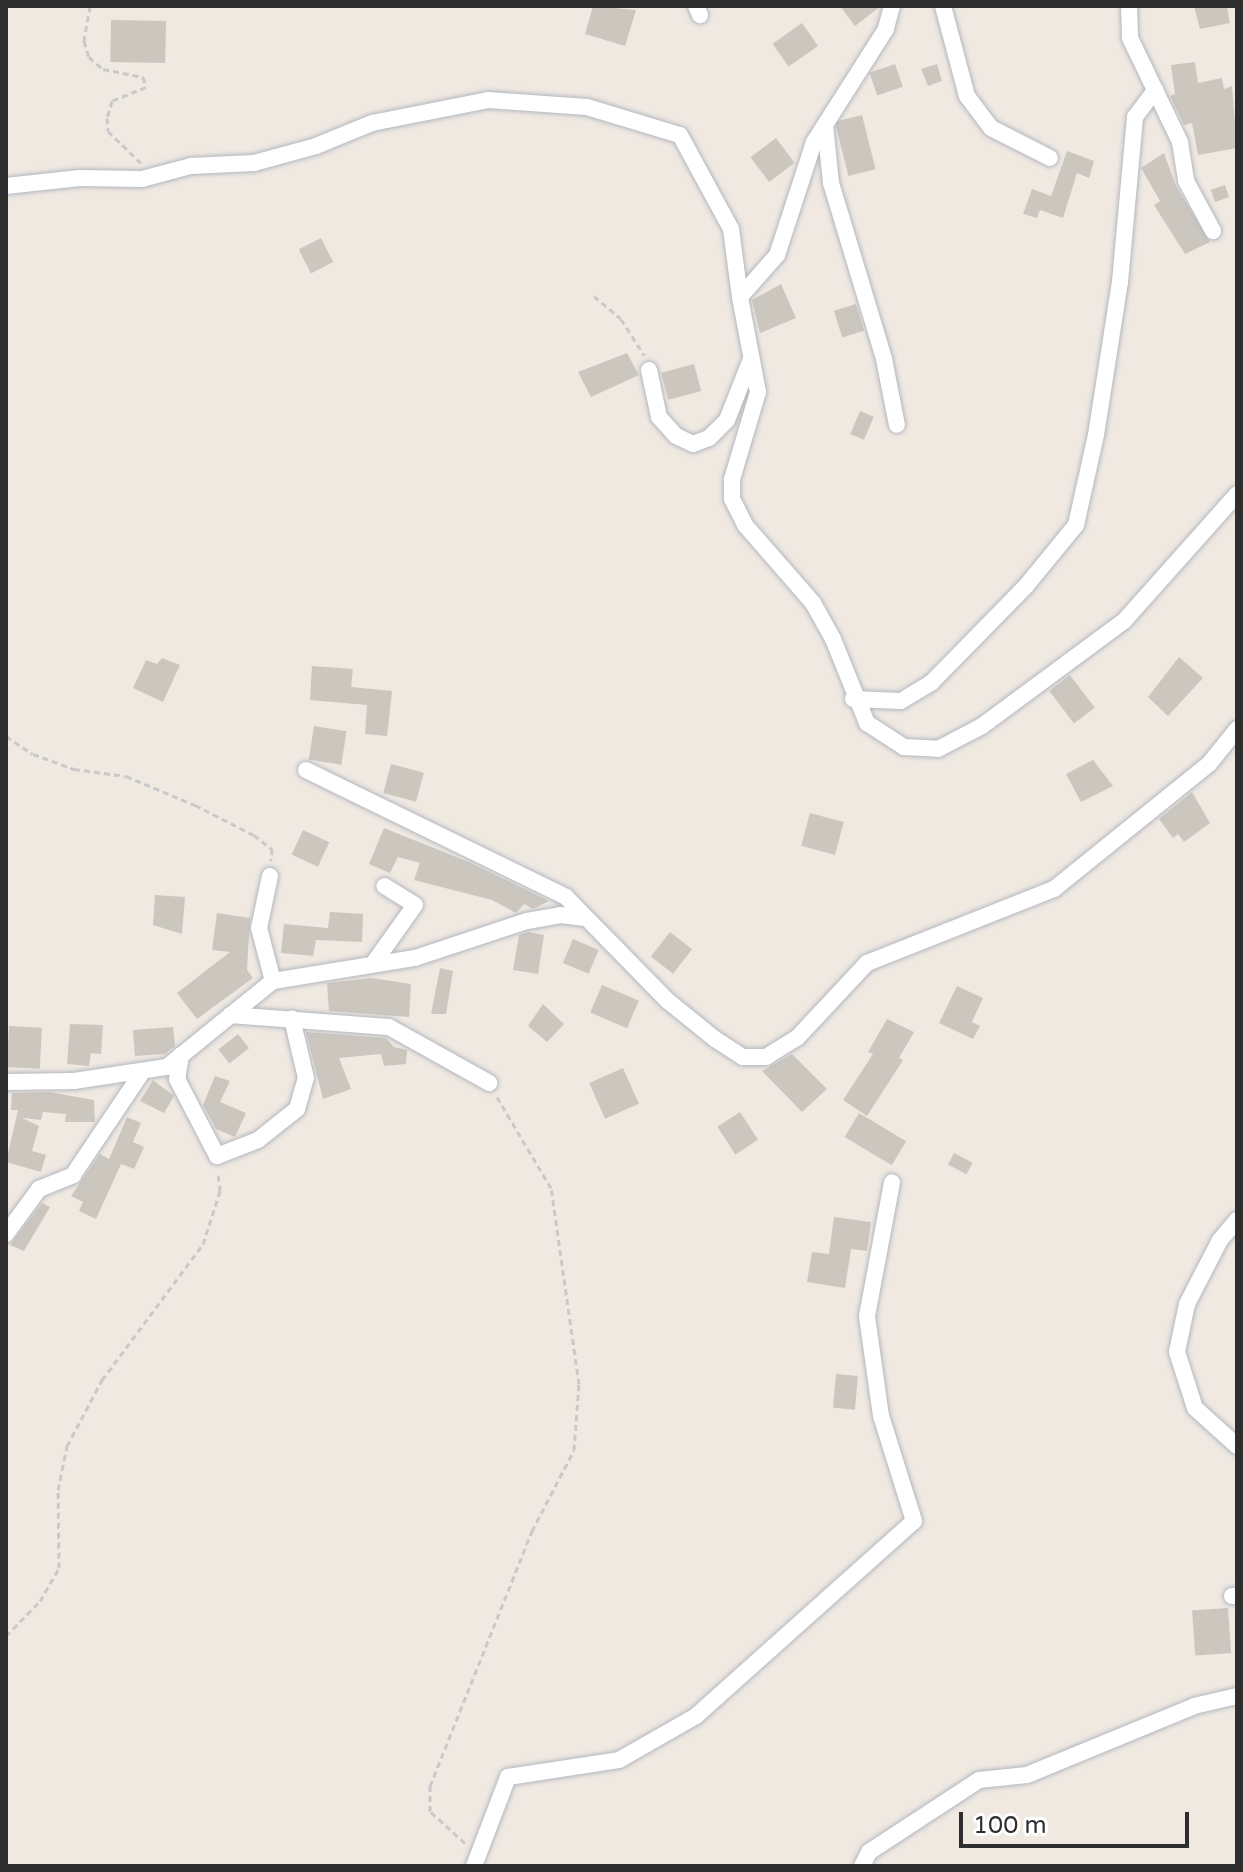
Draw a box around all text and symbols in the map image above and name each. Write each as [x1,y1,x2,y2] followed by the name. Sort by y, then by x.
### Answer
[963,1796,1193,1846] scale bar
[973,1811,1047,1840] text: 100 m

